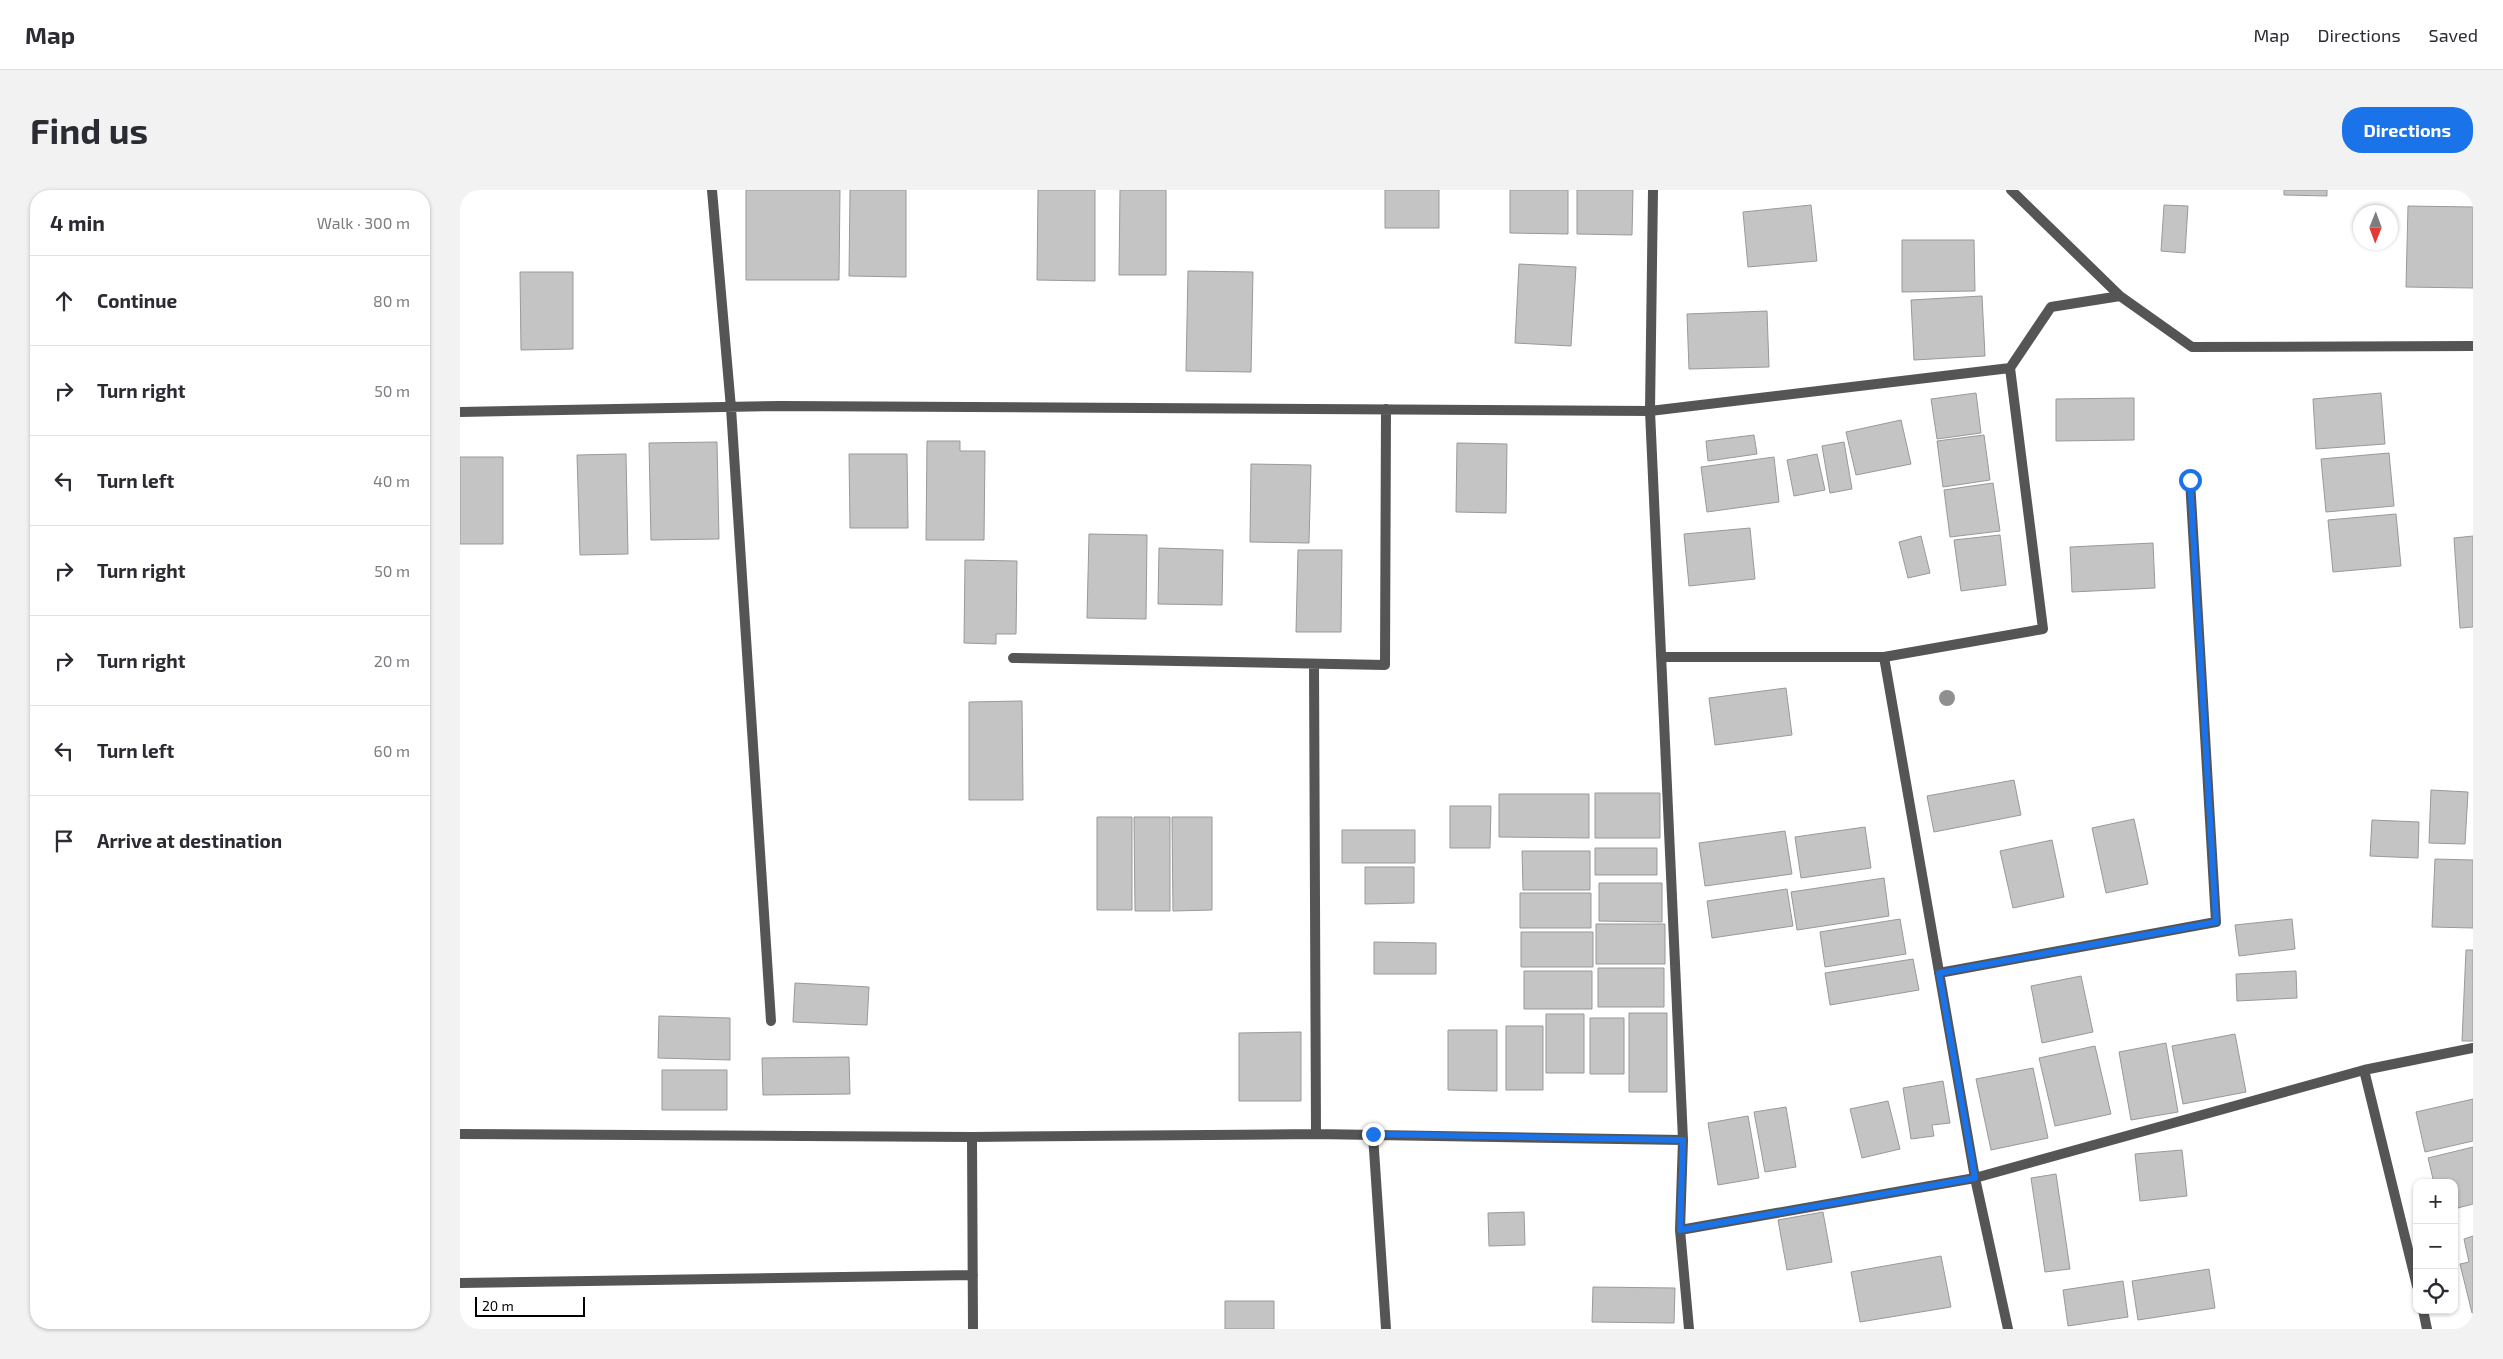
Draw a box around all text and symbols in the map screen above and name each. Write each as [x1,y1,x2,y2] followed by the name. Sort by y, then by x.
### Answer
[25,20,75,49] text: Map
[2253,24,2290,46] text: Map
[2318,24,2401,46] text: Directions
[2429,24,2478,46] text: Saved
[2342,107,2473,153] button: Directions
[30,109,148,151] text: Find us
[2353,205,2398,250] north arrow
[50,210,105,235] text: 4 min
[317,213,410,232] text: Walk · 300 m
[50,287,78,315] icon: ahead
[97,289,177,312] text: Continue
[373,291,410,310] text: 80 m
[50,377,78,405] icon: right
[97,379,185,402] text: Turn right
[374,381,410,400] text: 50 m
[50,467,78,495] icon: left
[97,469,174,492] text: Turn left
[2179,469,2202,492] route start
[373,471,410,490] text: 40 m
[50,557,78,585] icon: right
[97,559,185,582] text: Turn right
[374,561,410,580] text: 50 m
[50,647,78,675] icon: right
[97,649,185,672] text: Turn right
[374,651,410,670] text: 20 m
[50,737,78,765] icon: left
[97,739,174,762] text: Turn left
[374,741,410,760] text: 60 m
[50,827,78,855] icon: arrive
[97,829,282,852] text: Arrive at destination
[1362,1123,1385,1146] route end
[2413,1179,2458,1314] map controls
[2413,1179,2458,1224] button: +
[2413,1224,2458,1269] button: −
[2413,1269,2458,1314] button: locate
[475,1294,585,1317] scale bar
[482,1297,514,1314] text: 20 m

